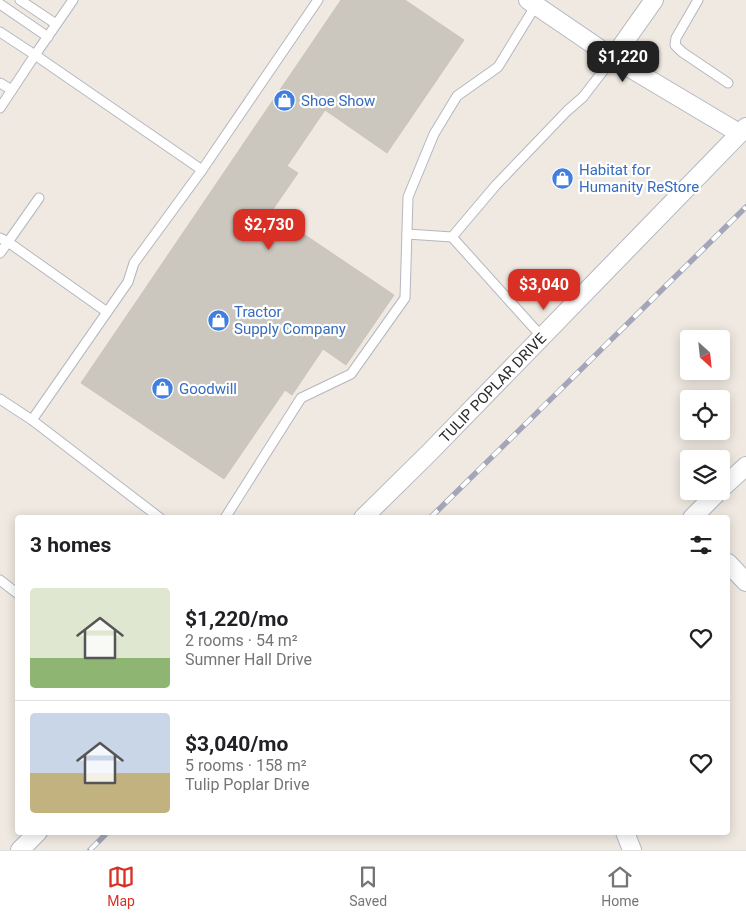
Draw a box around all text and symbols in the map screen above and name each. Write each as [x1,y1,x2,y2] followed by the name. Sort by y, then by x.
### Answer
[582,41,664,83] pin: $1,220
[598,47,648,66] text: $1,220
[273,89,297,113] shop icon: Shoe Show
[301,92,375,110] place label: Shoe Show
[579,161,699,196] place label: Habitat for Humanity ReStore
[551,167,575,191] shop icon: Habitat for Humanity ReStore
[228,208,310,251] pin: $2,730
[244,215,294,234] text: $2,730
[503,268,585,311] pin: $3,040
[519,275,569,294] text: $3,040
[234,303,346,338] place label: Tractor Supply Company
[206,309,230,333] shop icon: Tractor Supply Company
[436,329,550,447] street label: TULIP POPLAR DRIVE
[680,330,730,380] north arrow
[680,330,730,500] map controls
[151,377,175,401] shop icon: Goodwill
[179,380,237,398] place label: Goodwill
[680,390,730,440] button: locate
[680,450,730,500] button: layers
[687,531,715,559] icon: filters
[30,533,111,557] text: 3 homes
[185,607,288,631] text: $1,220/mo
[70,608,130,668] icon: home
[687,624,715,652] icon: heart
[185,631,298,650] text: 2 rooms · 54 m²
[185,650,312,669] text: Sumner Hall Drive
[185,732,288,756] text: $3,040/mo
[70,733,130,793] icon: home
[687,749,715,777] icon: heart
[185,756,307,775] text: 5 rooms · 158 m²
[185,775,309,794] text: Tulip Poplar Drive
[107,863,135,909] tab: Map
[349,863,387,909] tab: Saved
[601,863,639,909] tab: Home

